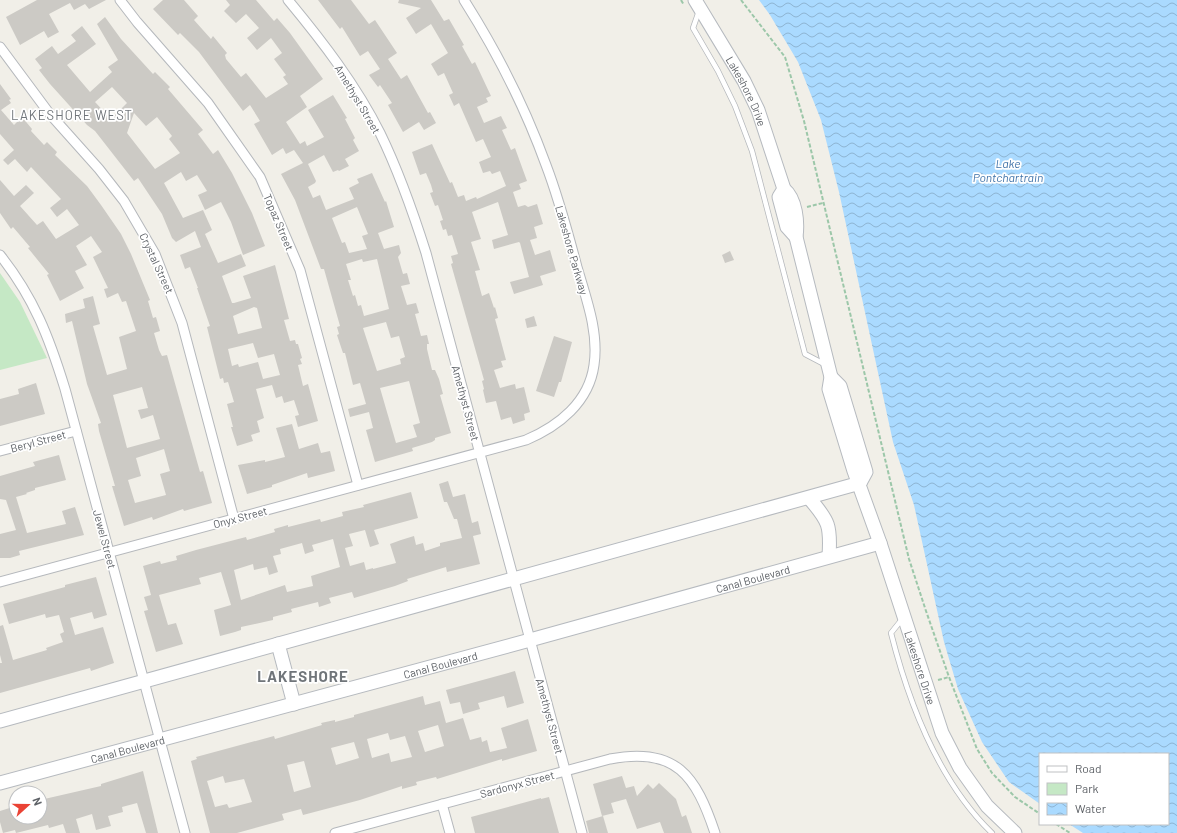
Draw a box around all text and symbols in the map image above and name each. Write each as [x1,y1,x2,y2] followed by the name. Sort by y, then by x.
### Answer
[724,54,769,128] street label: Lakeshore Drive
[332,62,384,136] street label: Amethyst Street
[11,107,133,123] district label: LAKESHORE WEST
[973,156,1043,184] water label: Lake Pontchartrain
[261,192,297,252] street label: Topaz Street
[553,204,591,296] street label: Lakeshore Parkway
[137,231,177,295] street label: Crystal Street
[450,364,482,442] street label: Amethyst Street
[9,427,67,455] street label: Beryl Street
[212,504,268,530] street label: Onyx Street
[91,508,119,570] street label: Jewel Street
[714,562,791,595] street label: Canal Boulevard
[903,629,939,706] street label: Lakeshore Drive
[402,648,479,680] street label: Canal Boulevard
[257,667,349,685] district label: LAKESHORE
[534,677,566,755] street label: Amethyst Street
[89,732,166,765] street label: Canal Boulevard
[1039,753,1169,825] legend
[1075,761,1102,775] text: Road
[478,768,556,800] street label: Sardonyx Street
[1075,781,1099,795] text: Park
[8,785,48,825] north arrow
[30,795,45,807] text: N
[1075,801,1107,815] text: Water

